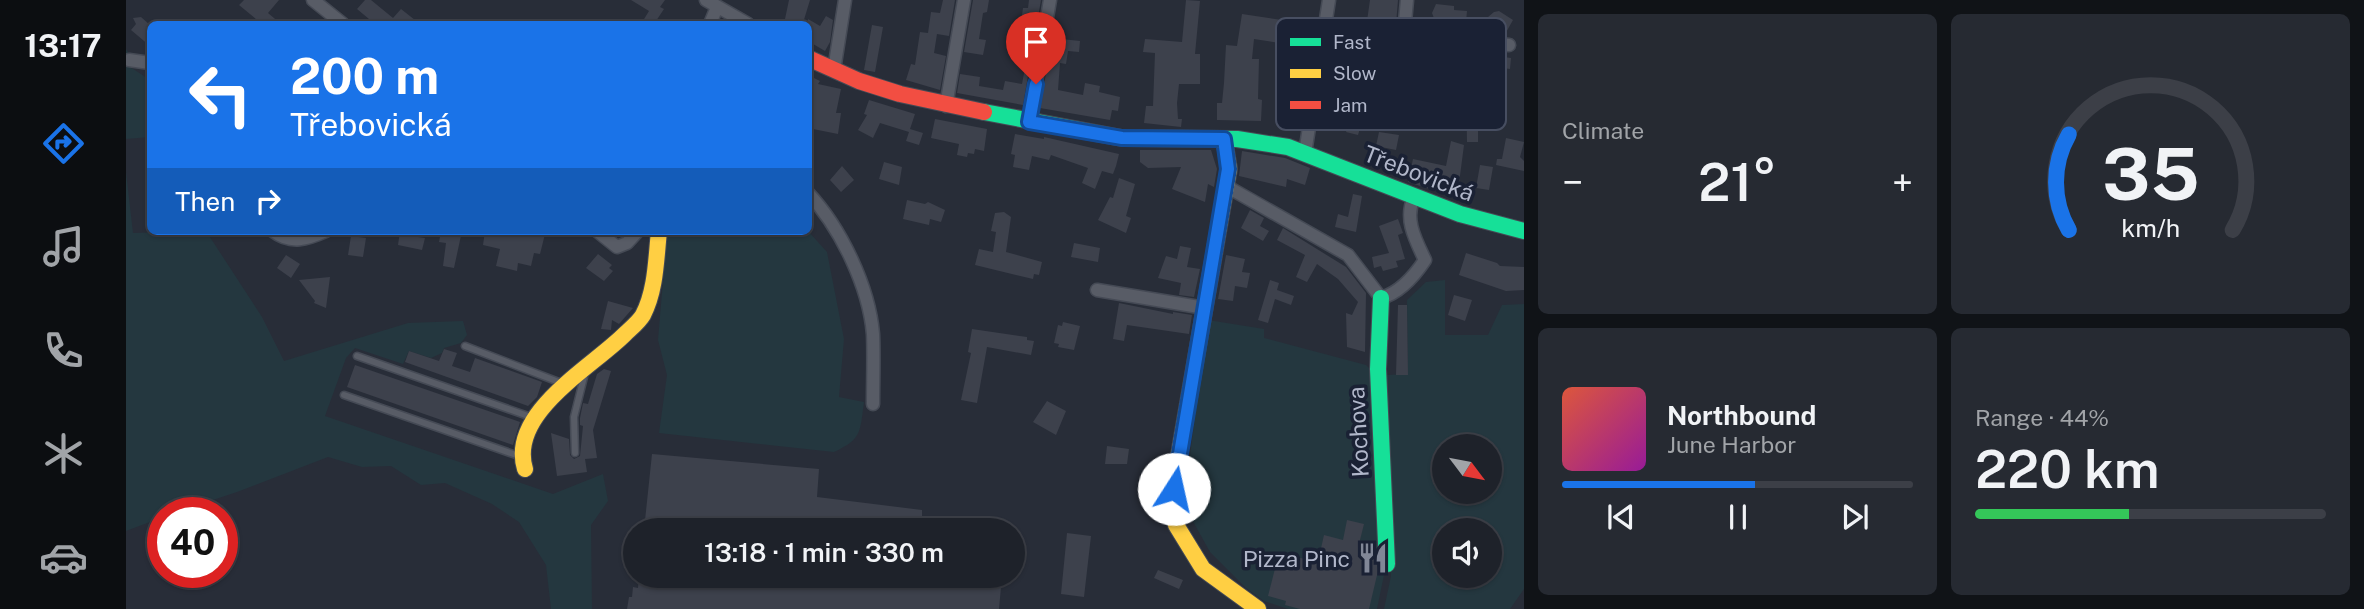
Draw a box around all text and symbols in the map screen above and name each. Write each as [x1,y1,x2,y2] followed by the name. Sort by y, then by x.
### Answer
[1006,12.0,1066,84] pin
[1276,18,1506,130] legend
[1017,23,1055,61] icon: arrive
[24,27,102,64] text: 13:17
[1333,31,1371,53] text: Fast
[290,47,439,105] text: 200 m
[175,49,266,140] icon: left
[1333,62,1377,84] text: Slow
[1333,94,1367,116] text: Jam
[290,106,452,143] text: Třebovická
[1562,117,1644,144] text: Climate
[39,119,88,168] icon: directions
[2102,131,2199,216] text: 35
[1360,140,1478,206] street label: Třebovická
[1698,152,1777,213] text: 21°
[1562,160,1583,205] text: −
[1892,160,1913,205] text: +
[249,182,287,220] icon: right
[175,186,235,217] text: Then
[2121,213,2180,243] text: km/h
[39,222,88,271] icon: music
[39,326,88,375] icon: phone
[1342,386,1374,478] street label: Kochova
[1667,400,1816,431] text: Northbound
[1975,404,2109,431] text: Range · 44%
[39,429,88,478] icon: climate
[1667,431,1796,458] text: June Harbor
[1432,434,1502,504] north arrow
[1432,434,1502,588] map controls
[1975,439,2160,500] text: 220 km
[1137,452,1211,526] position arrow
[147,497,238,588] speed limit sign: 40
[1602,498,1640,536] icon: previous
[1719,498,1757,536] icon: pause
[1836,498,1874,536] icon: next
[1432,518,1502,588] button: sound
[39,533,88,582] icon: car
[704,537,944,568] text: 13:18 · 1 min · 330 m
[1356,541,1390,575] restaurant icon: Pizza Pinc
[1243,545,1350,572] place label: Pizza Pinc

